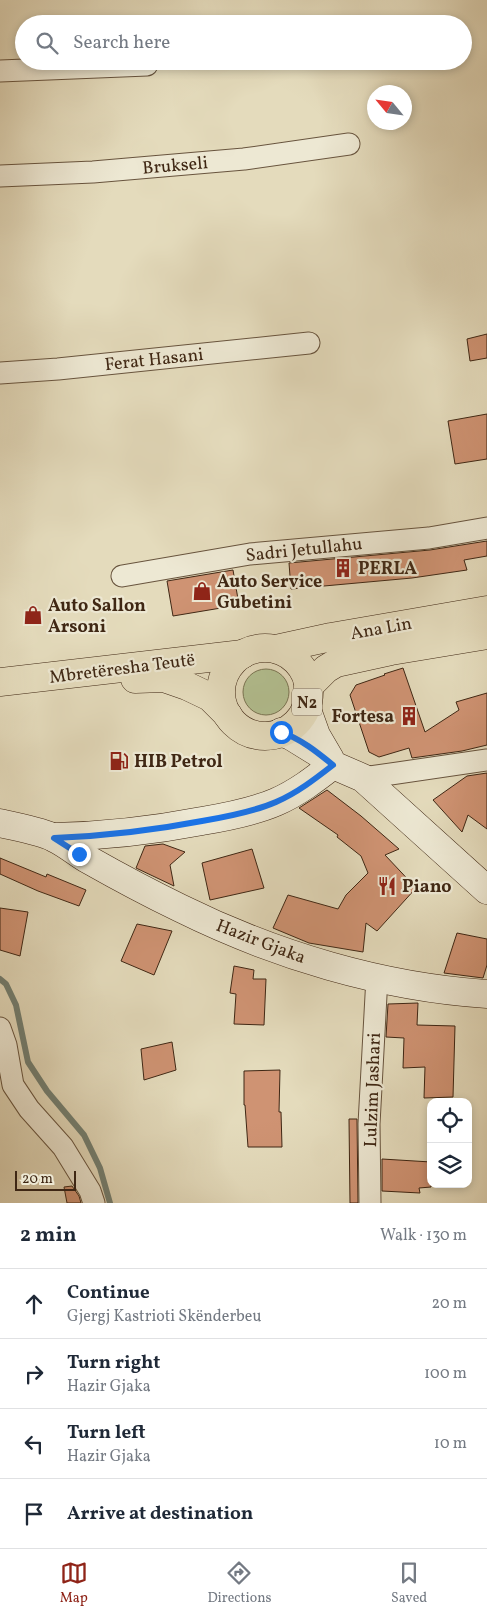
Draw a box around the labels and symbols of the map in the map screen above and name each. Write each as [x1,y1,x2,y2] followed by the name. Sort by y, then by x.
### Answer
[367,85,412,130] north arrow
[141,151,209,182] street label: Brukseli
[104,343,205,378] street label: Ferat Hasani
[245,532,364,569] street label: Sadri Jetullahu
[332,557,354,579] building icon: PERLA
[358,557,417,582] place label: PERLA
[217,570,322,616] place label: Auto Service Gubetini
[191,580,213,602] shop icon: Auto Service Gubetini
[48,594,146,640] place label: Auto Sallon Arsoni
[22,604,44,626] shop icon: Auto Sallon Arsoni
[348,612,414,647] street label: Ana Lin
[48,648,196,691] street label: Mbretëresha Teutë
[292,689,322,716] road number: N2
[332,705,394,730] place label: Fortesa
[398,705,420,727] building icon: Fortesa
[270,721,293,744] route start
[108,750,130,772] fuel station icon: HIB Petrol
[134,750,223,775] place label: HIB Petrol
[68,843,91,866] route end
[376,875,398,897] restaurant icon: Piano
[402,875,452,900] place label: Piano
[212,914,309,971] street label: Hazir Gjaka
[359,1032,388,1148] street label: Lulzim Jashari
[15,1168,76,1191] scale bar

